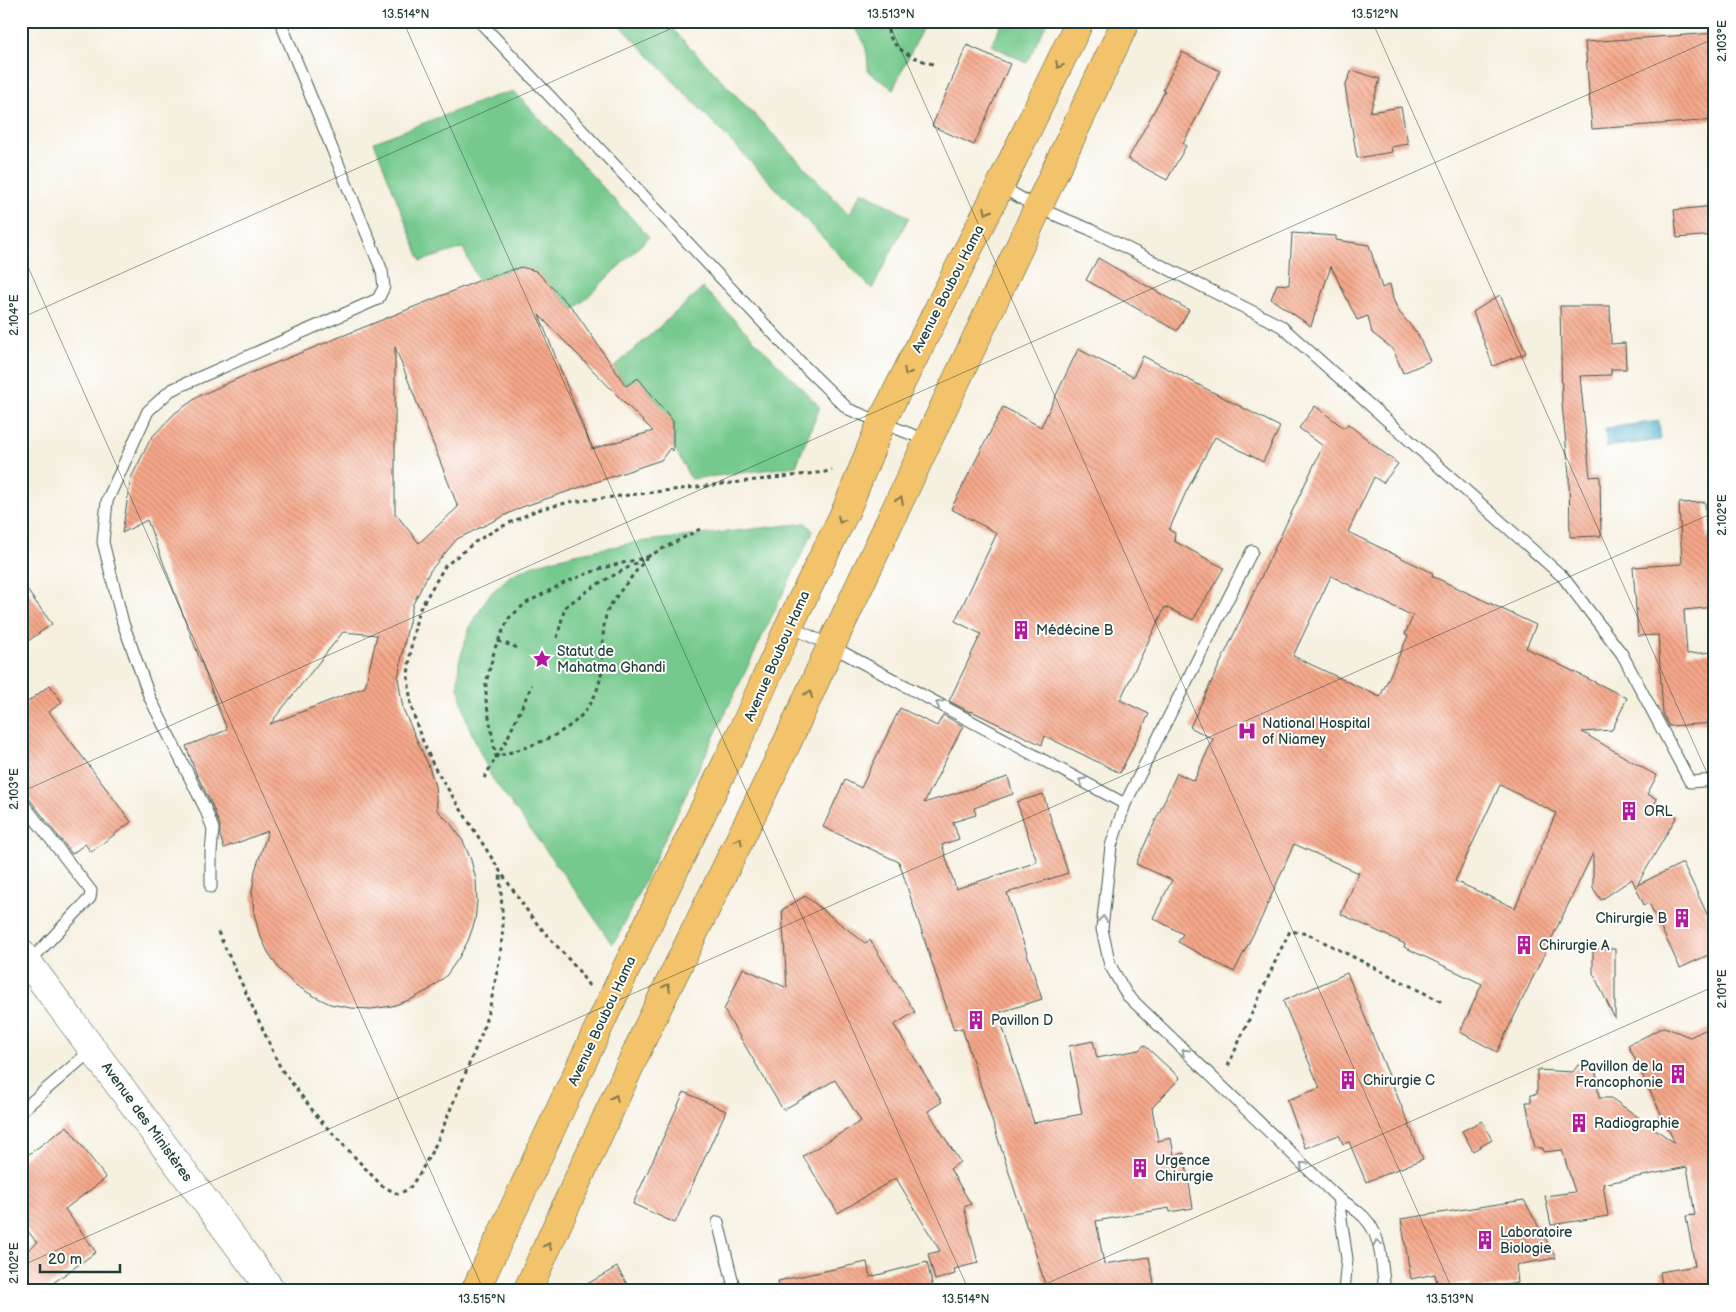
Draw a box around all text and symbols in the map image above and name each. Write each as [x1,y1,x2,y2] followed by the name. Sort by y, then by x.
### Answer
[382,7,430,22] text: 13.514°N
[867,7,915,22] text: 13.513°N
[1351,7,1399,22] text: 13.512°N
[1715,20,1730,62] text: 2.103°E
[1054,60,1065,69] one-way arrow
[983,206,993,215] one-way arrow
[908,222,988,356] street label: Avenue Boubou Hama
[7,294,22,336] text: 2.104°E
[902,367,913,376] one-way arrow
[1715,494,1730,536] text: 2.102°E
[894,496,905,505] one-way arrow
[837,515,847,524] one-way arrow
[741,588,813,724] street label: Avenue Boubou Hama
[1010,619,1032,641] building icon: Médécine B
[1036,622,1114,639] place label: Médécine B
[557,643,666,676] place label: Statut de Mahatma Ghandi
[531,648,553,670] place icon: Statut de Mahatma Ghandi
[802,690,813,699] one-way arrow
[935,700,944,710] one-way arrow
[1262,715,1370,748] place label: National Hospital of Niamey
[1236,720,1258,742] hospital icon: National Hospital of Niamey
[7,768,22,810] text: 2.103°E
[1078,777,1087,787] one-way arrow
[1618,800,1640,822] building icon: ORL
[1644,803,1673,820] place label: ORL
[733,837,743,846] one-way arrow
[1671,907,1693,929] building icon: Chirurgie B
[1595,910,1667,927] place label: Chirurgie B
[1097,915,1108,923] one-way arrow
[1513,934,1535,956] building icon: Chirurgie A
[1539,937,1610,954] place label: Chirurgie A
[565,953,640,1088] street label: Avenue Boubou Hama
[1715,969,1730,1009] text: 2.101°E
[661,983,671,992] one-way arrow
[965,1009,987,1031] building icon: Pavillon D
[991,1012,1053,1029] place label: Pavillon D
[1182,1049,1191,1058] one-way arrow
[1575,1058,1663,1091] place label: Pavillon de la Francophonie
[98,1059,196,1185] street label: Avenue des Ministères
[1667,1063,1689,1085] building icon: Pavillon de la Francophonie
[1337,1069,1359,1091] building icon: Chirurgie C
[1363,1072,1435,1089] place label: Chirurgie C
[608,1094,619,1103] one-way arrow
[1568,1112,1590,1134] building icon: Radiographie
[1594,1115,1679,1132] place label: Radiographie
[1155,1152,1213,1185] place label: Urgence Chirurgie
[1129,1157,1151,1179] building icon: Urgence Chirurgie
[1299,1161,1308,1170] one-way arrow
[1500,1224,1572,1257] place label: Laboratoire Biologie
[1474,1229,1496,1251] building icon: Laboratoire Biologie
[1372,1239,1382,1248] one-way arrow
[7,1242,22,1284] text: 2.102°E
[40,1242,120,1274] scale bar
[541,1242,552,1251] one-way arrow
[48,1250,82,1269] text: 20 m
[458,1292,506,1307] text: 13.515°N
[942,1292,990,1307] text: 13.514°N
[1426,1292,1474,1307] text: 13.513°N

